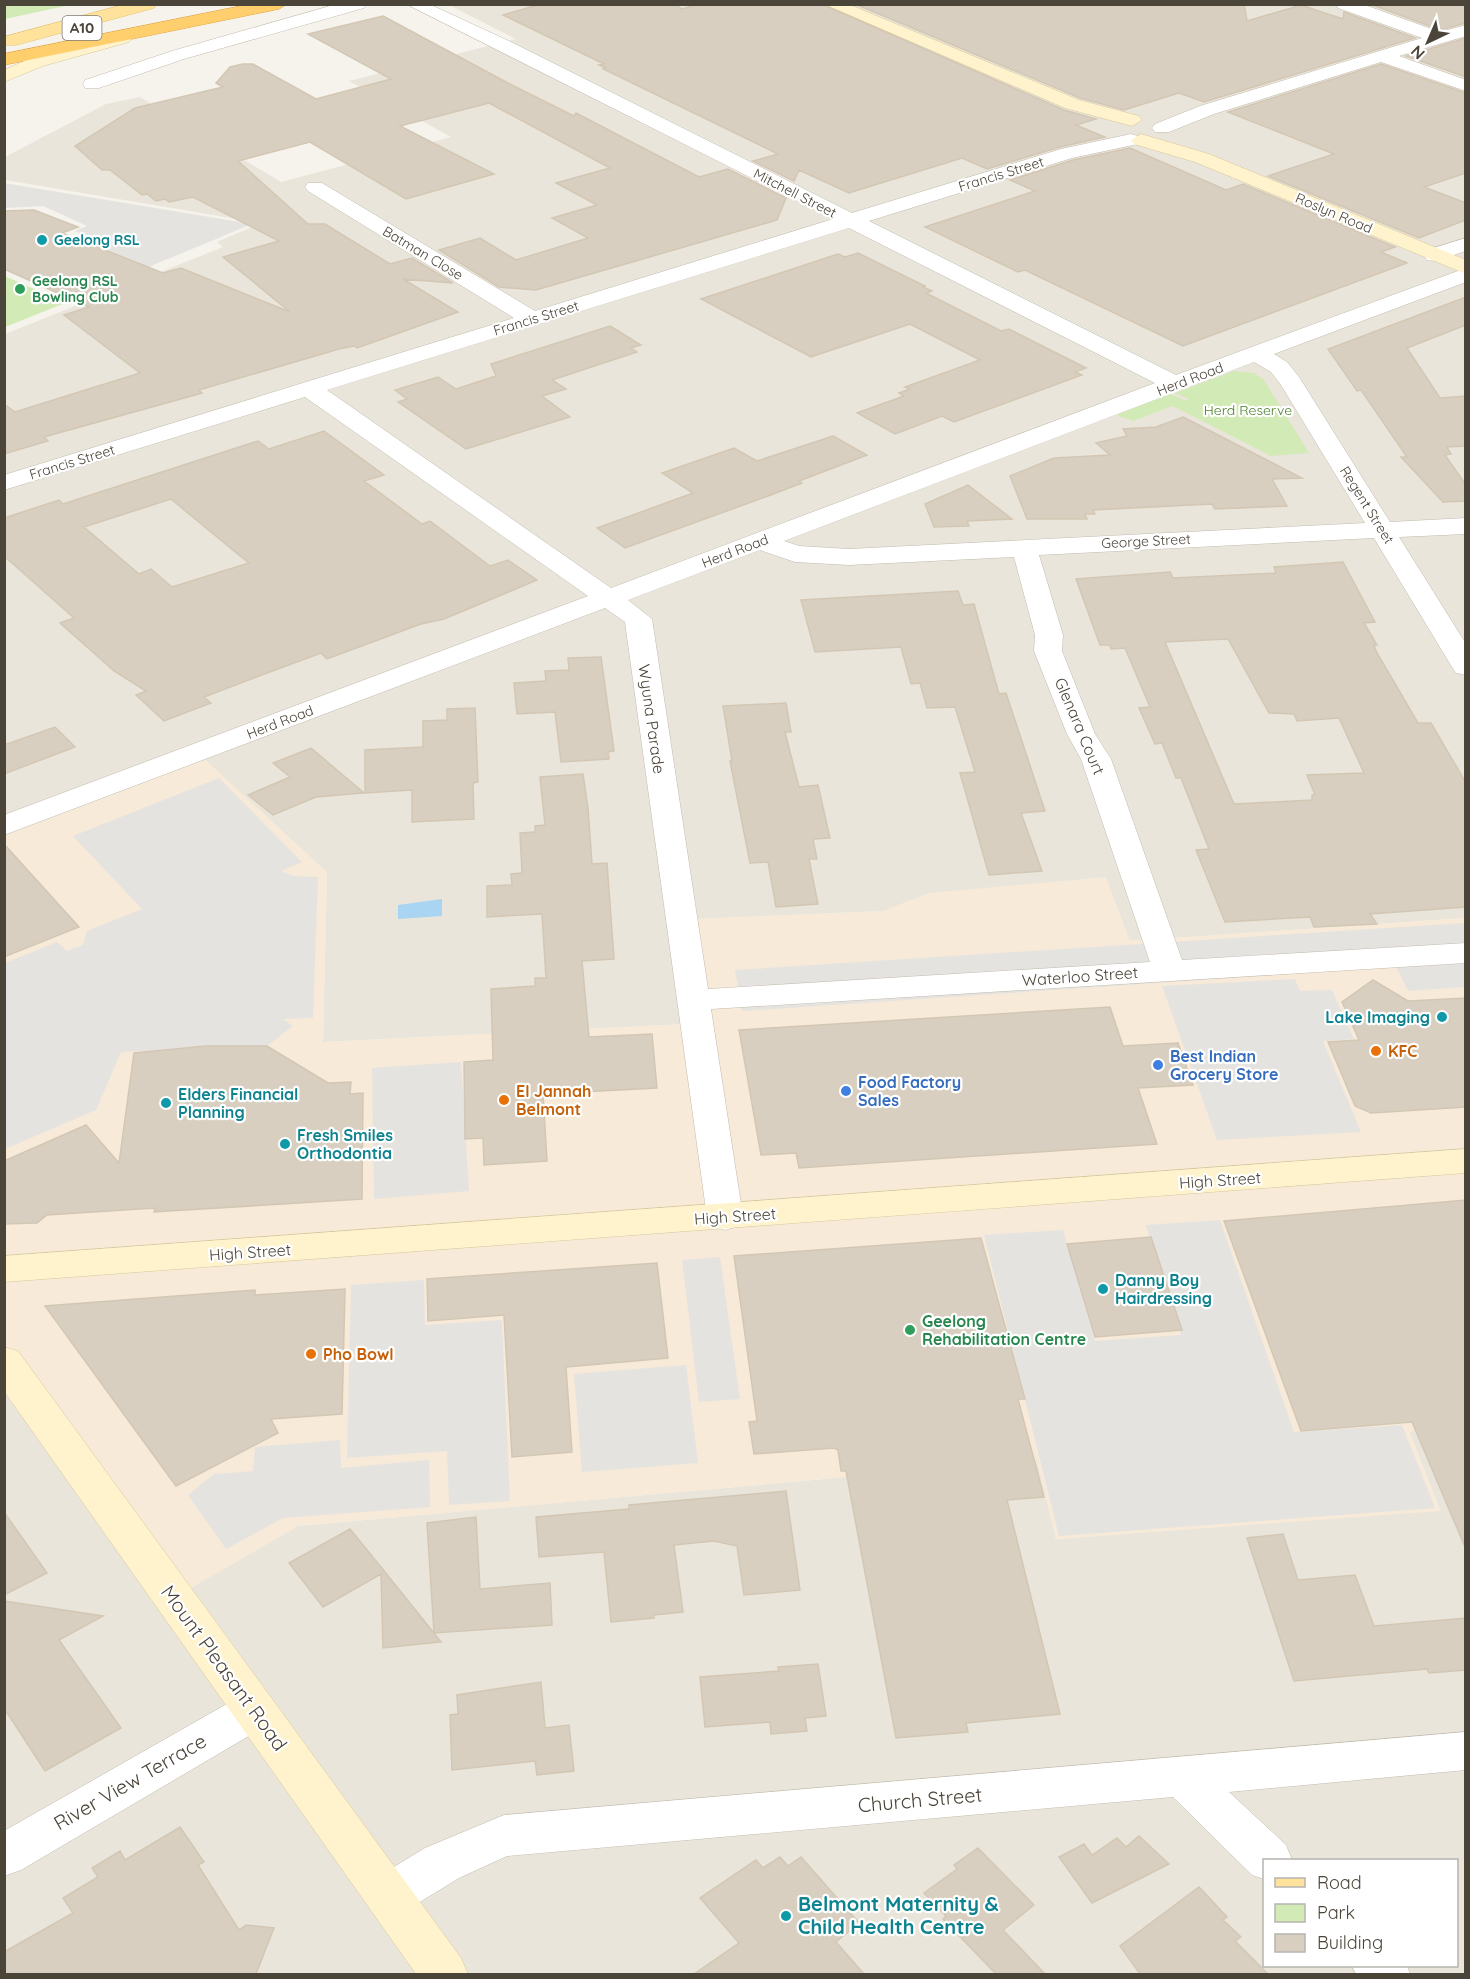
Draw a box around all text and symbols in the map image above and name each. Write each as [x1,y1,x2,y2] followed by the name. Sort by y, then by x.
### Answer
[1398,12,1458,72] north arrow
[62,16,101,40] road number: A10
[1406,42,1429,64] text: N
[956,152,1046,196] street label: Francis Street
[750,164,840,222] street label: Mitchell Street
[1293,189,1375,237] street label: Roslyn Road
[380,222,467,284] street label: Batman Close
[54,231,140,249] place label: Geelong RSL
[35,233,49,247] marker: Geelong RSL
[32,272,119,306] place label: Geelong RSL Bowling Club
[13,282,27,296] marker: Geelong RSL Bowling Club
[491,296,581,340] street label: Francis Street
[1154,358,1226,400] street label: Herd Road
[1204,401,1292,419] park label: Herd Reserve
[27,440,117,484] street label: Francis Street
[1336,463,1398,547] street label: Regent Street
[699,530,771,572] street label: Herd Road
[1101,530,1192,552] street label: George Street
[634,663,670,775] street label: Wyuna Parade
[1051,674,1109,778] street label: Glenara Court
[244,701,316,743] street label: Herd Road
[1021,962,1139,990] street label: Waterloo Street
[1325,1007,1430,1027] place label: Lake Imaging
[1435,1010,1449,1024] marker: Lake Imaging
[1388,1041,1417,1061] place label: KFC
[1369,1044,1383,1058] marker: KFC
[1170,1046,1278,1084] place label: Best Indian Grocery Store
[1151,1058,1165,1072] marker: Best Indian Grocery Store
[858,1072,961,1110] place label: Food Factory Sales
[516,1081,591,1119] place label: El Jannah Belmont
[178,1084,298,1122] place label: Elders Financial Planning
[839,1084,853,1098] marker: Food Factory Sales
[497,1093,511,1107] marker: El Jannah Belmont
[159,1096,173,1110] marker: Elders Financial Planning
[297,1125,393,1163] place label: Fresh Smiles Orthodontia
[278,1137,292,1151] marker: Fresh Smiles Orthodontia
[1178,1167,1262,1193] street label: High Street
[693,1203,777,1229] street label: High Street
[208,1239,292,1265] street label: High Street
[1115,1270,1212,1308] place label: Danny Boy Hairdressing
[1096,1282,1110,1296] marker: Danny Boy Hairdressing
[922,1311,1086,1349] place label: Geelong Rehabilitation Centre
[903,1323,917,1337] marker: Geelong Rehabilitation Centre
[323,1344,394,1364] place label: Pho Bowl
[304,1347,318,1361] marker: Pho Bowl
[156,1580,293,1755] street label: Mount Pleasant Road
[49,1728,210,1835] street label: River View Terrace
[857,1782,983,1817] street label: Church Street
[1263,1859,1458,1967] legend
[1317,1871,1362,1894] text: Road
[798,1891,999,1939] place label: Belmont Maternity & Child Health Centre
[1317,1901,1355,1924] text: Park
[779,1909,793,1923] marker: Belmont Maternity & Child Health Centre
[1317,1931,1383,1954] text: Building

